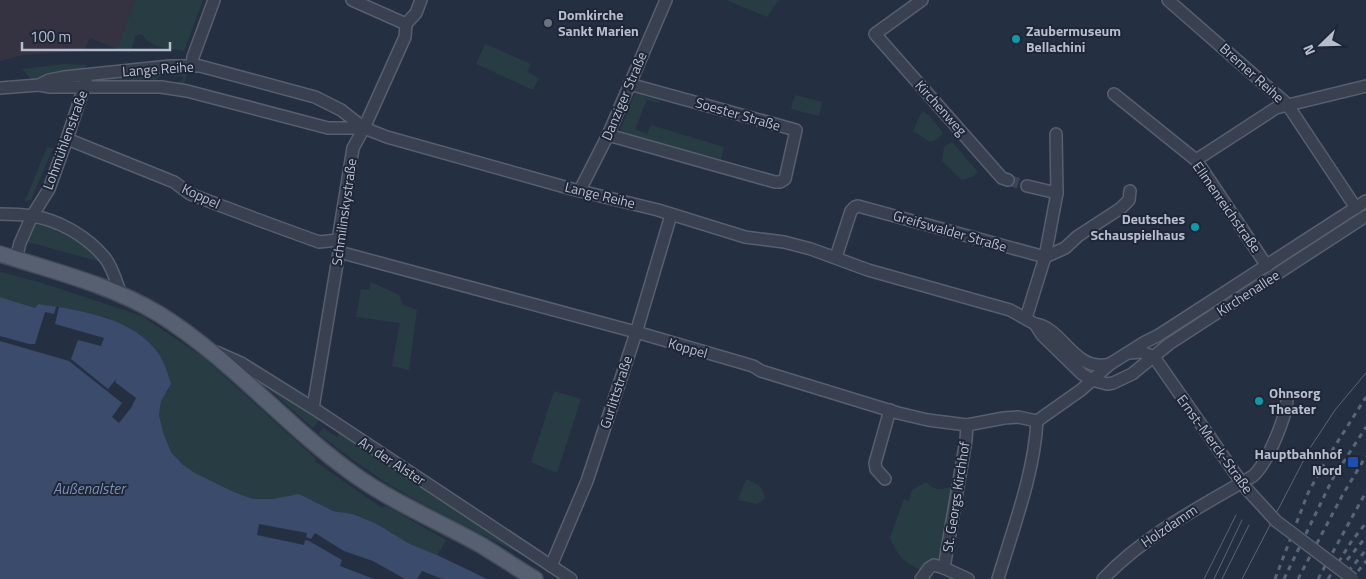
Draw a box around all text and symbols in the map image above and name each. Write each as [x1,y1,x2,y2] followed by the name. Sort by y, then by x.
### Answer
[558,4,639,41] place label: Domkirche Sankt Marien
[542,17,554,29] marker: Domkirche Sankt Marien
[22,20,170,52] scale bar
[1026,20,1121,57] place label: Zaubermuseum Bellachini
[1296,20,1346,70] north arrow
[30,25,71,48] text: 100 m
[1010,33,1022,45] marker: Zaubermuseum Bellachini
[1215,38,1289,107] street label: Bremer Reihe
[1297,42,1320,59] text: N
[595,48,652,143] street label: Danziger Straße
[121,56,195,81] street label: Lange Reihe
[911,75,972,140] street label: Kirchenweg
[37,87,92,192] street label: Lohmühlenstraße
[693,91,783,136] street label: Soester Straße
[326,157,361,267] street label: Schmilinskystraße
[1188,157,1267,257] street label: Ellmenreichstraße
[563,176,638,213] street label: Lange Reihe
[179,178,224,214] street label: Koppel
[891,204,1009,257] street label: Greifswalder Straße
[1091,208,1185,245] place label: Deutsches Schauspielhaus
[1189,221,1201,233] marker: Deutsches Schauspielhaus
[1212,264,1283,321] street label: Kirchenallee
[666,332,710,363] street label: Koppel
[594,353,637,431] street label: Gurlittstraße
[1269,382,1321,419] place label: Ohnsorg Theater
[1172,390,1259,498] street label: Ernst-Merck-Straße
[1253,395,1265,407] marker: Ohnsorg Theater
[355,431,430,490] street label: An der Alster
[936,440,975,554] street label: St. Georgs Kirchhof
[1254,443,1342,480] place label: Hauptbahnhof Nord
[1346,455,1360,469] marker: Hauptbahnhof Nord
[53,477,127,500] water label: Außenalster
[1136,499,1201,552] street label: Holzdamm

